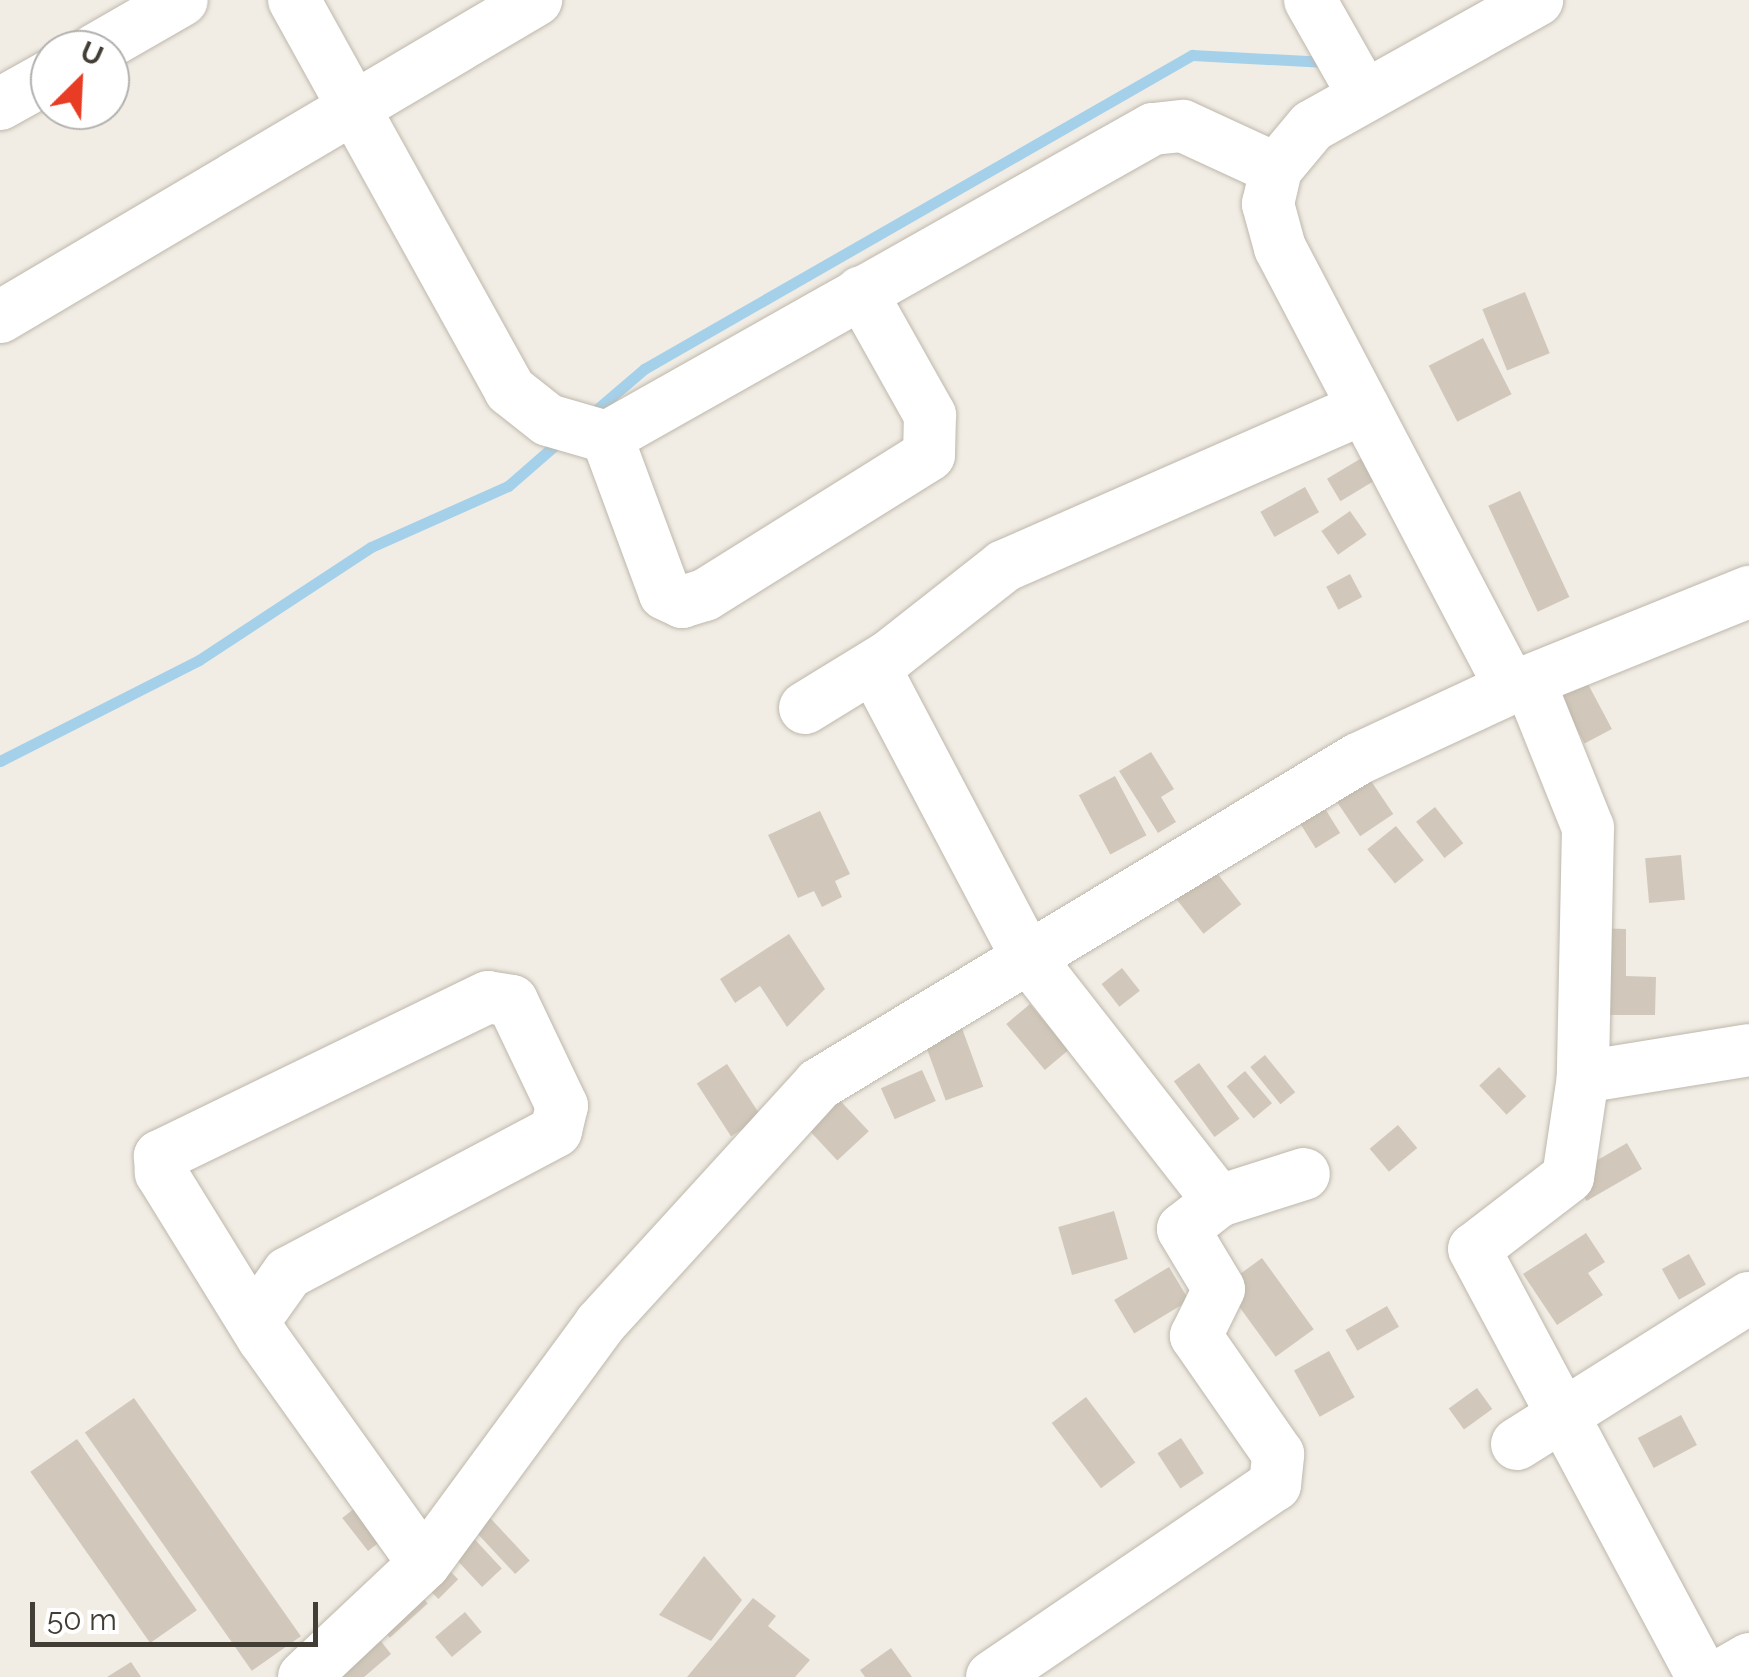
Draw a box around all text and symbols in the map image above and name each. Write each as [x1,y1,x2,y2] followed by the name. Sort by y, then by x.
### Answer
[30,30,130,130] north arrow
[75,35,108,73] text: U
[35,1582,322,1644] scale bar
[47,1602,117,1637] text: 50 m

